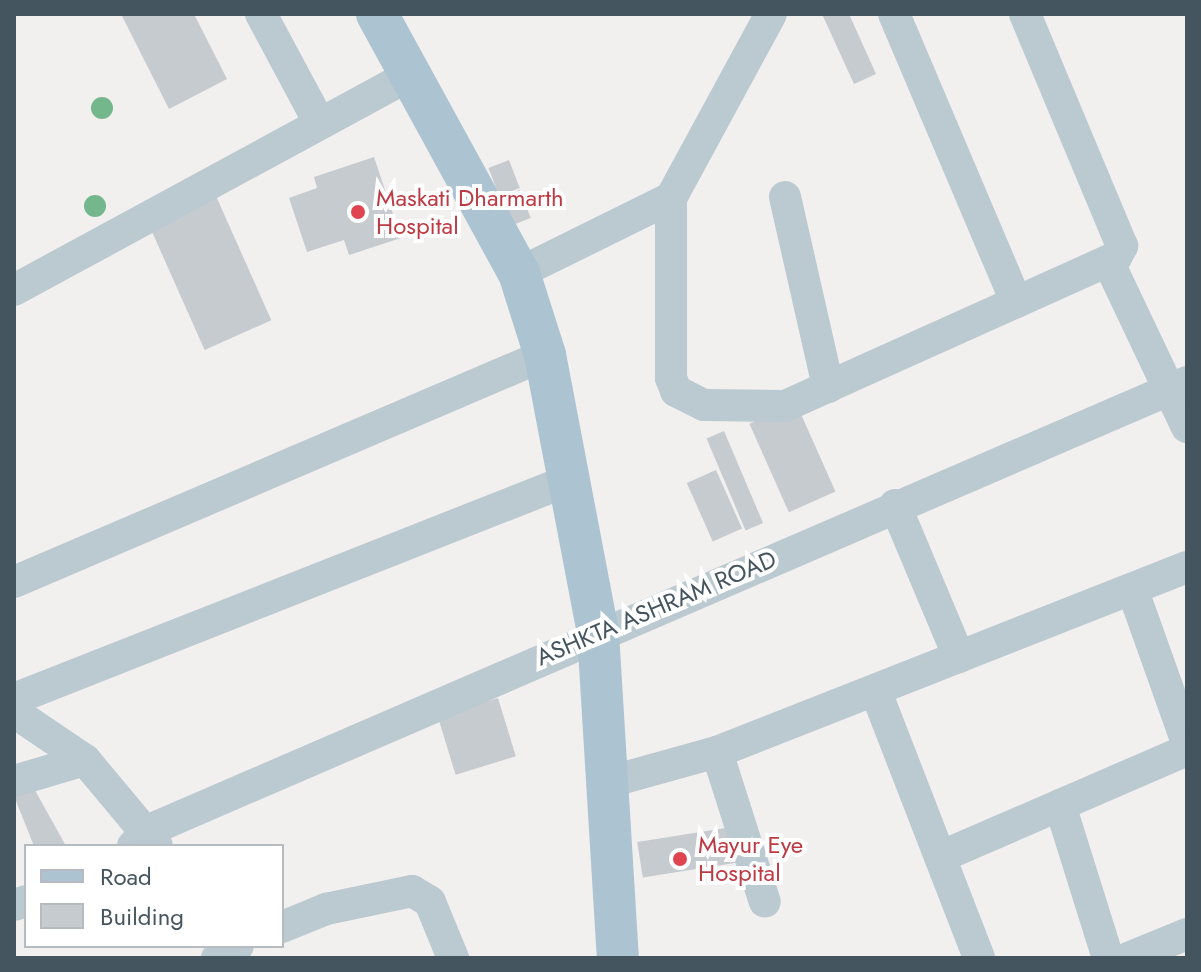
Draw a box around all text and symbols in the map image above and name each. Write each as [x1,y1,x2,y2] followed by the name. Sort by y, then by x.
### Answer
[376,184,564,240] place label: Maskati Dharmarth Hospital
[347,201,369,223] marker: Maskati Dharmarth Hospital
[532,544,780,672] street label: ASHKTA ASHRAM ROAD
[698,831,803,887] place label: Mayur Eye Hospital
[24,844,284,948] legend
[669,848,691,870] marker: Mayur Eye Hospital
[100,859,152,894] text: Road
[100,899,184,934] text: Building

